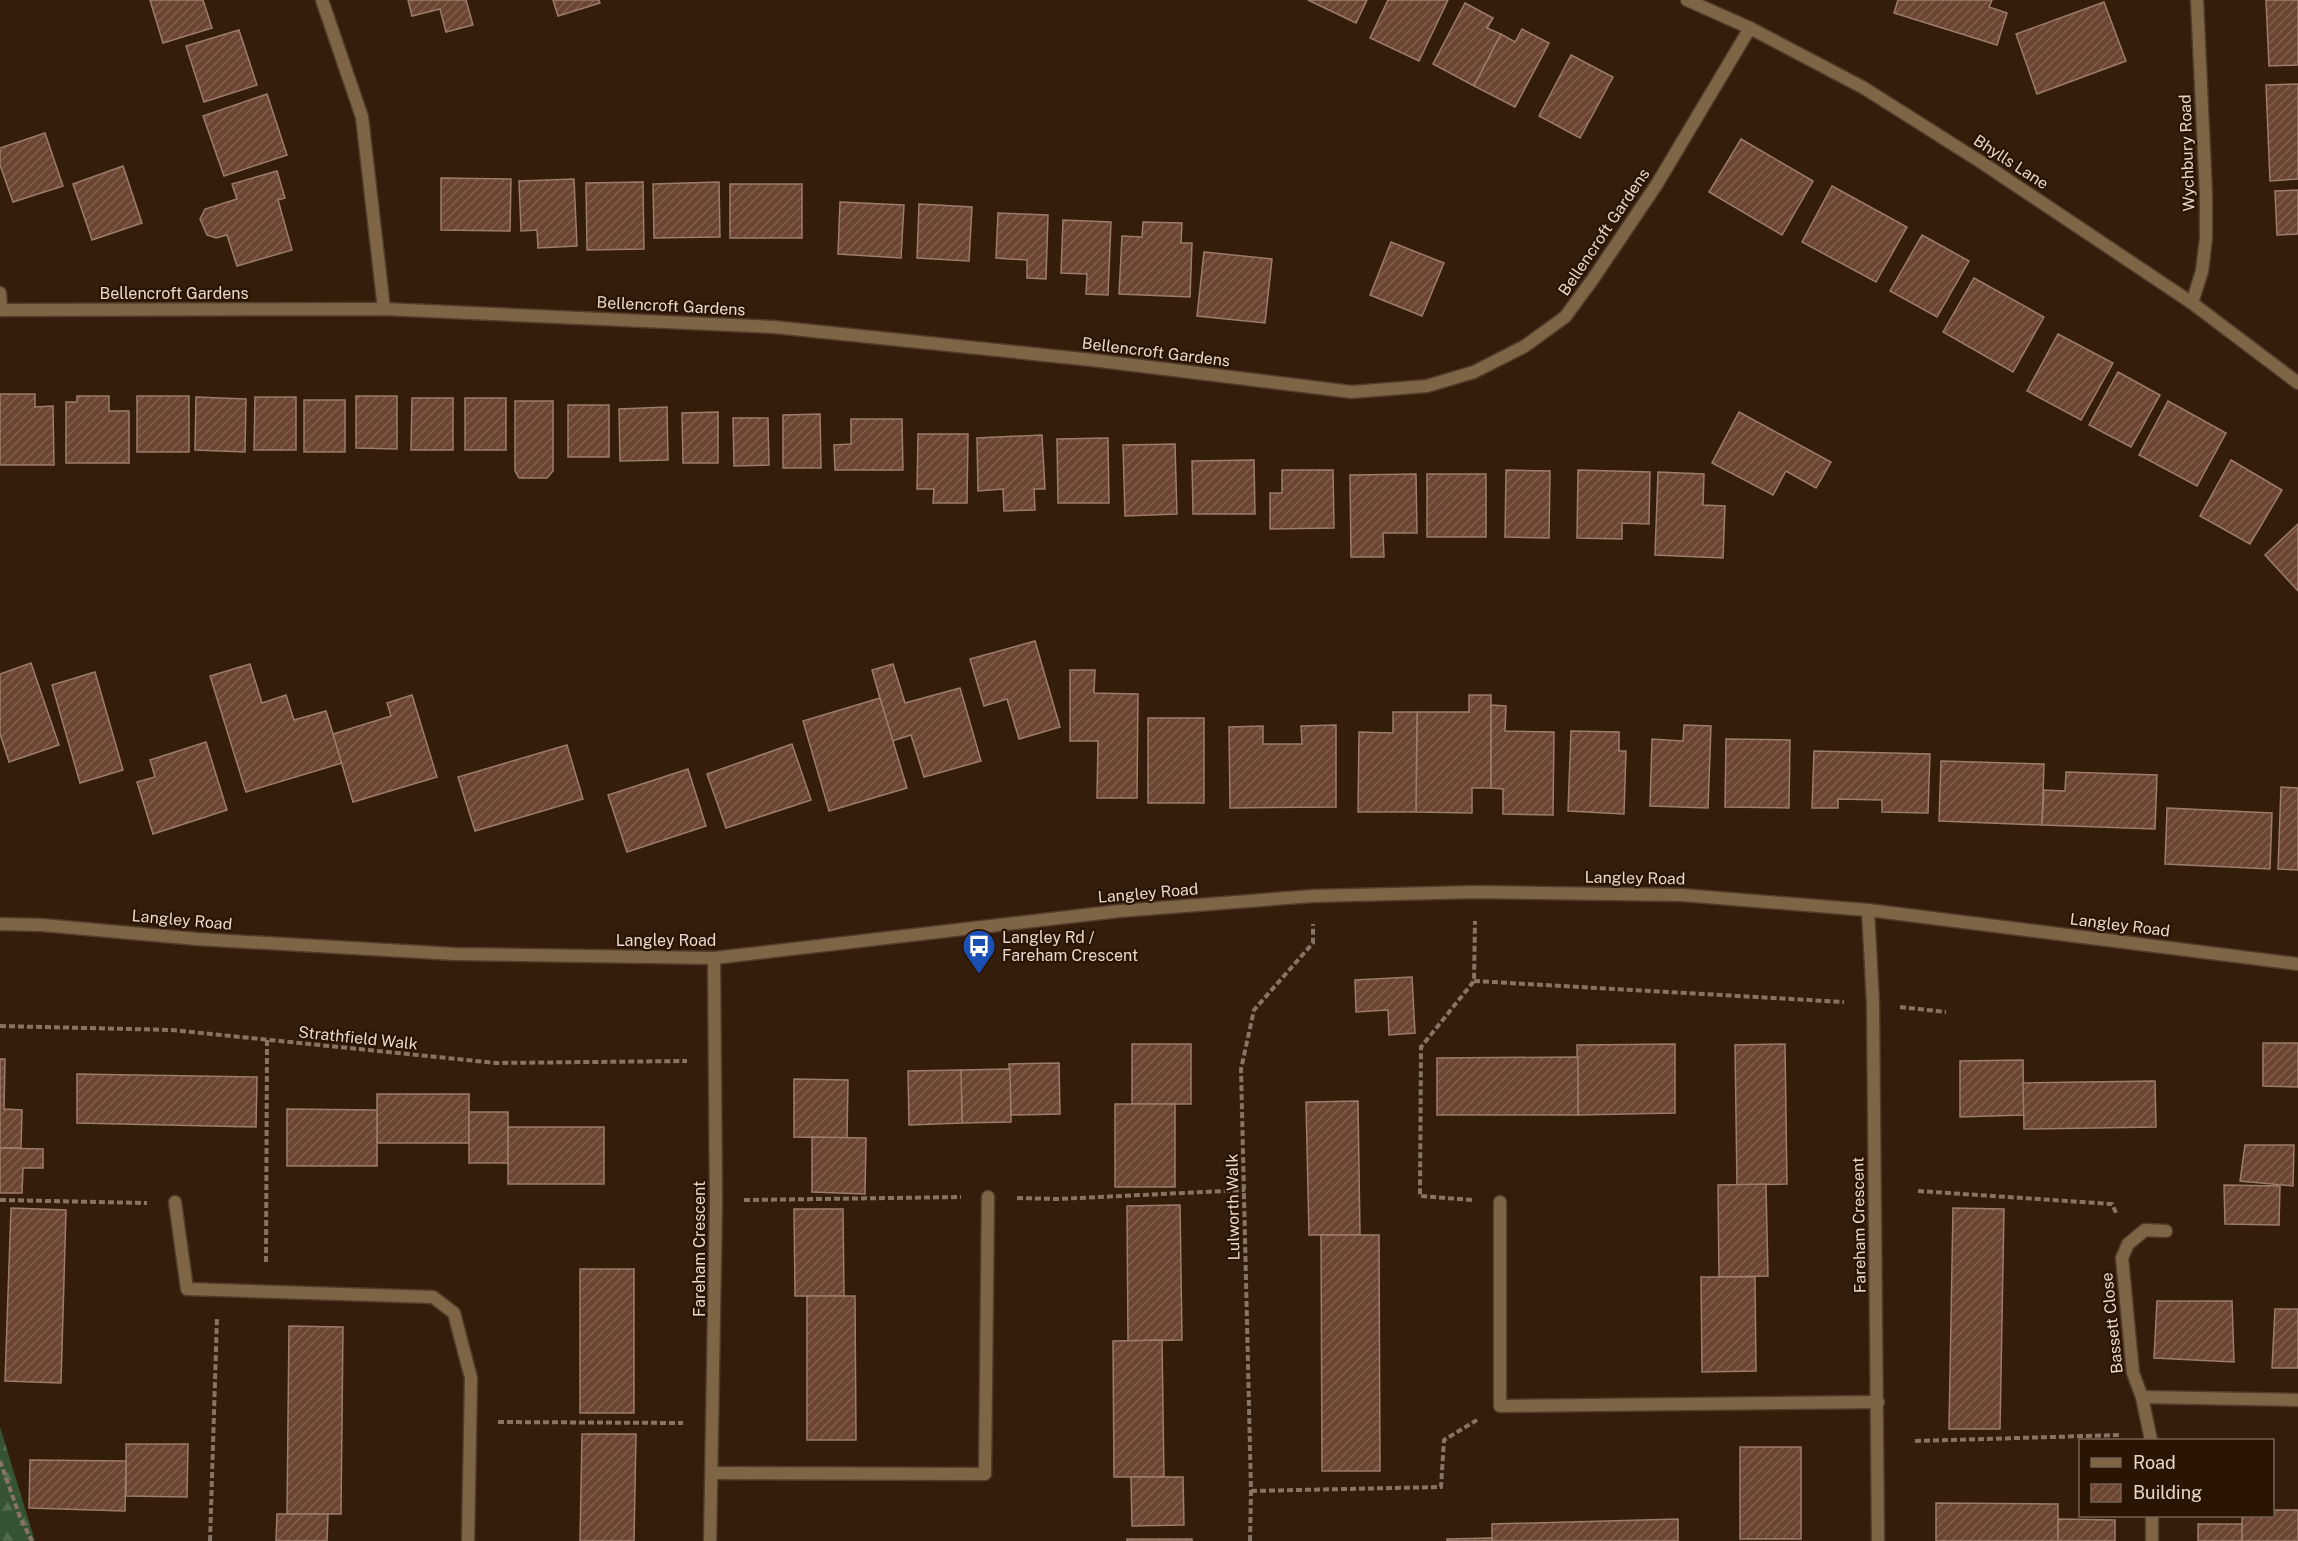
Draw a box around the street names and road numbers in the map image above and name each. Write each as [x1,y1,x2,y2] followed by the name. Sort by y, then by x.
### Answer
[2175,94,2199,212] street label: Wychbury Road
[1970,131,2052,193] street label: Bhylls Lane
[1554,165,1654,299] street label: Bellencroft Gardens
[99,284,249,303] street label: Bellencroft Gardens
[596,293,746,319] street label: Bellencroft Gardens
[1081,333,1231,371] street label: Bellencroft Gardens
[1584,868,1686,888] street label: Langley Road
[1097,879,1199,907] street label: Langley Road
[131,906,233,934] street label: Langley Road
[2069,909,2171,941] street label: Langley Road
[616,931,716,950] street label: Langley Road
[297,1022,419,1054] street label: Strathfield Walk
[1223,1153,1243,1261] street label: Lulworth Walk
[1848,1157,1870,1293] street label: Fareham Crescent
[690,1181,709,1317] street label: Fareham Crescent
[2097,1272,2127,1374] street label: Bassett Close

